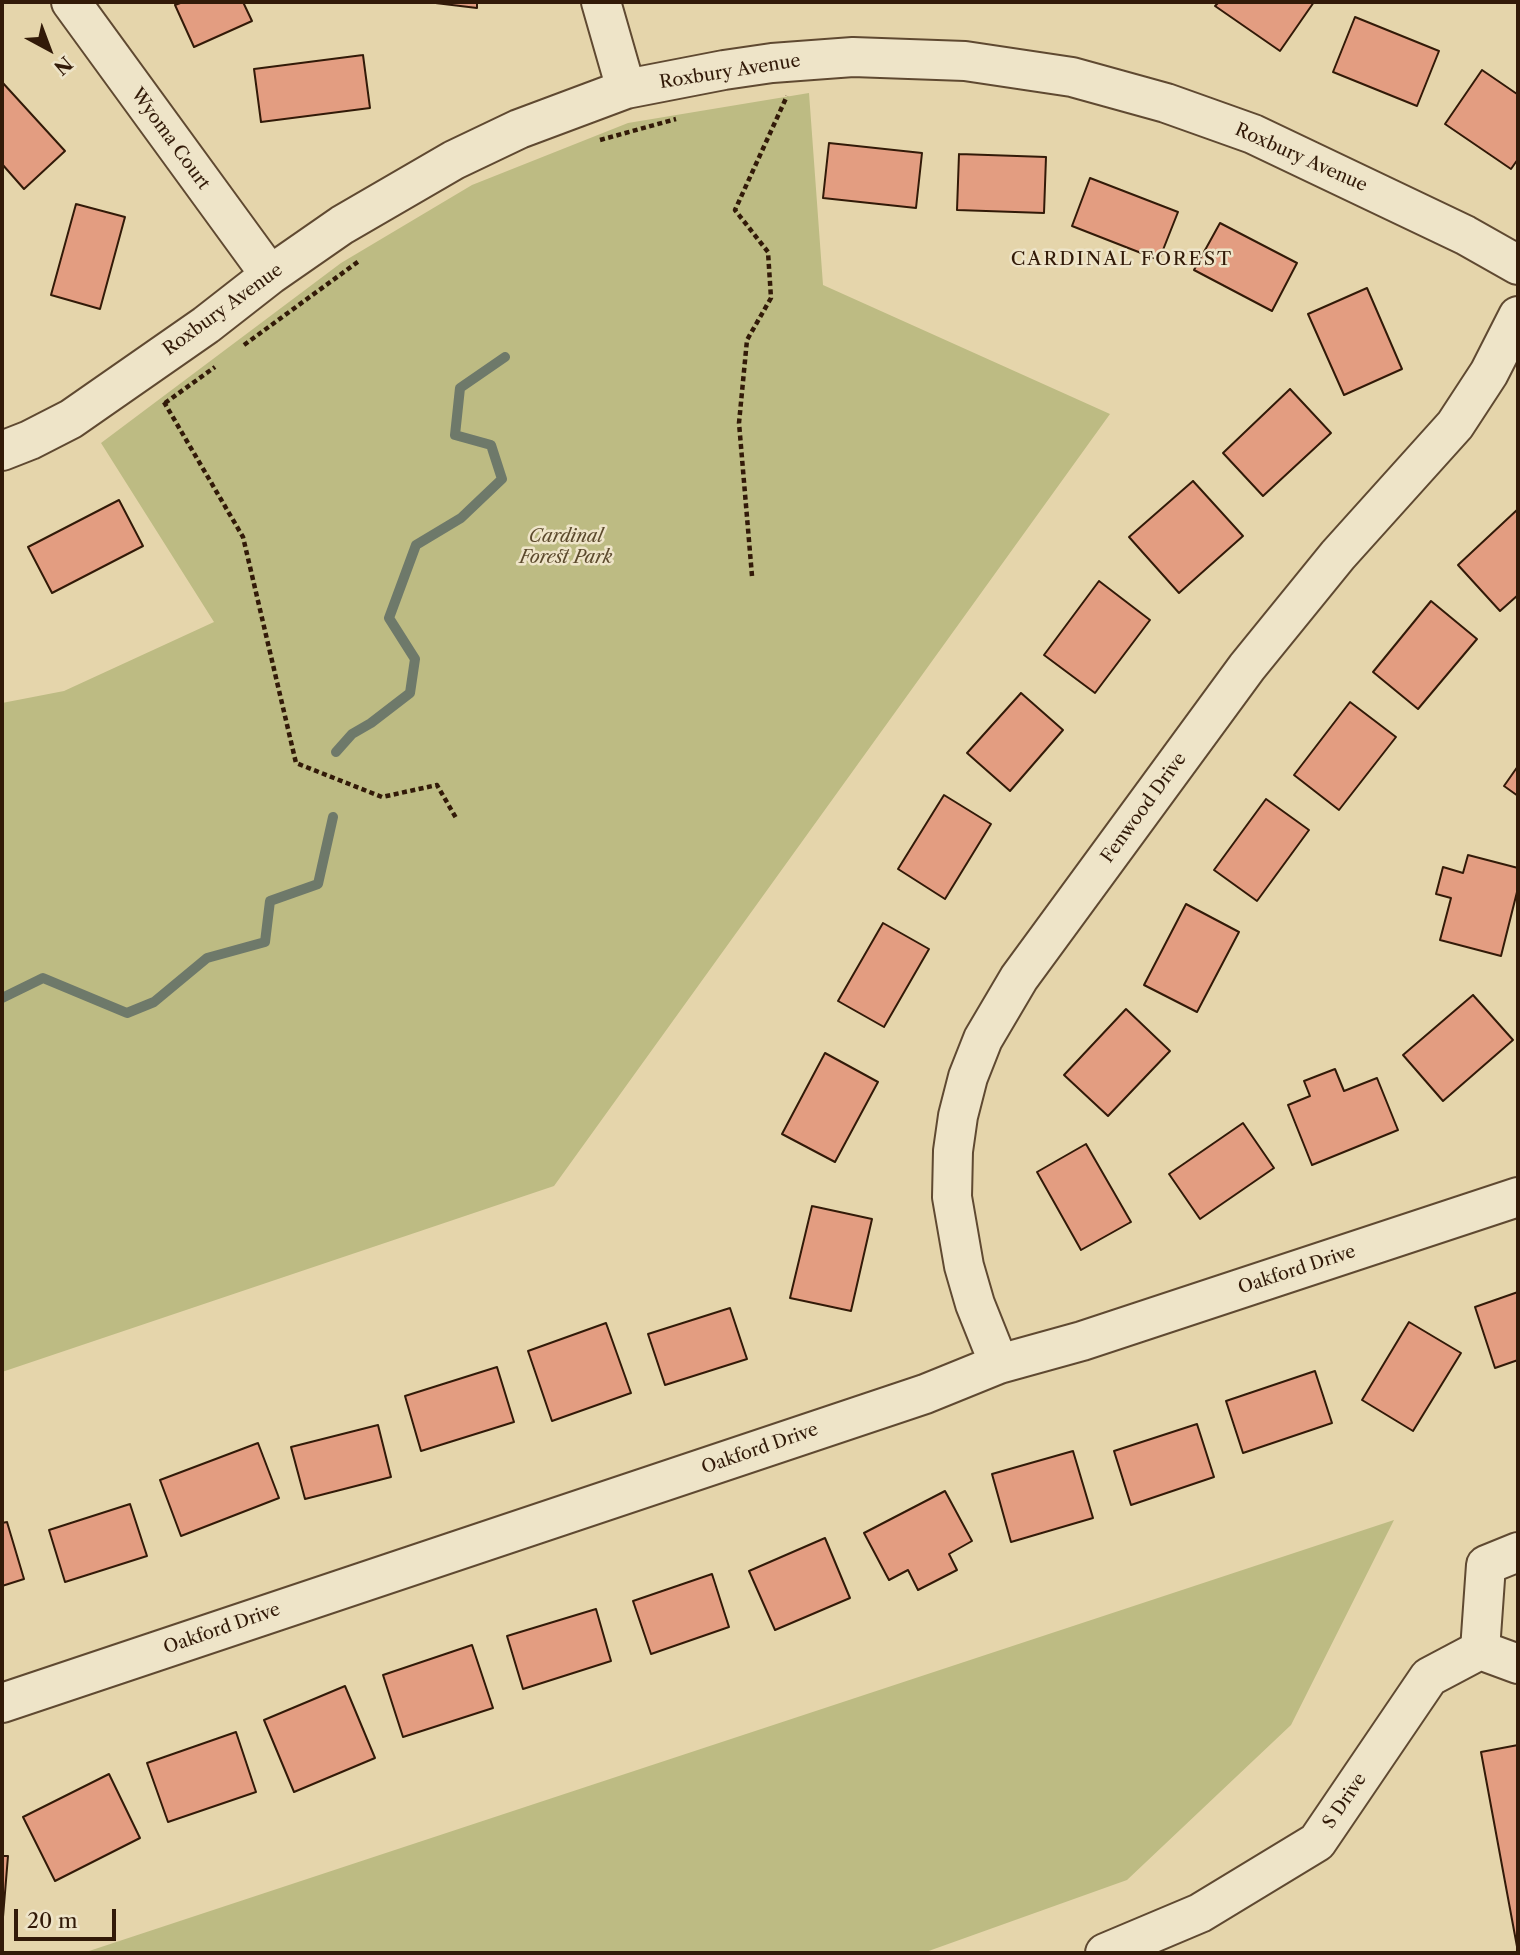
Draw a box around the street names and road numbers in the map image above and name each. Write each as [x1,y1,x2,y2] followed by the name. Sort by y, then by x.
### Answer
[658,50,802,94] street label: Roxbury Avenue
[126,84,214,194] street label: Wyoma Court
[1232,119,1370,197] street label: Roxbury Avenue
[159,259,287,361] street label: Roxbury Avenue
[1097,749,1191,867] street label: Fenwood Drive
[1236,1241,1358,1299] street label: Oakford Drive
[699,1419,821,1479] street label: Oakford Drive
[161,1599,283,1659] street label: Oakford Drive
[1319,1769,1371,1833] street label: S Drive

